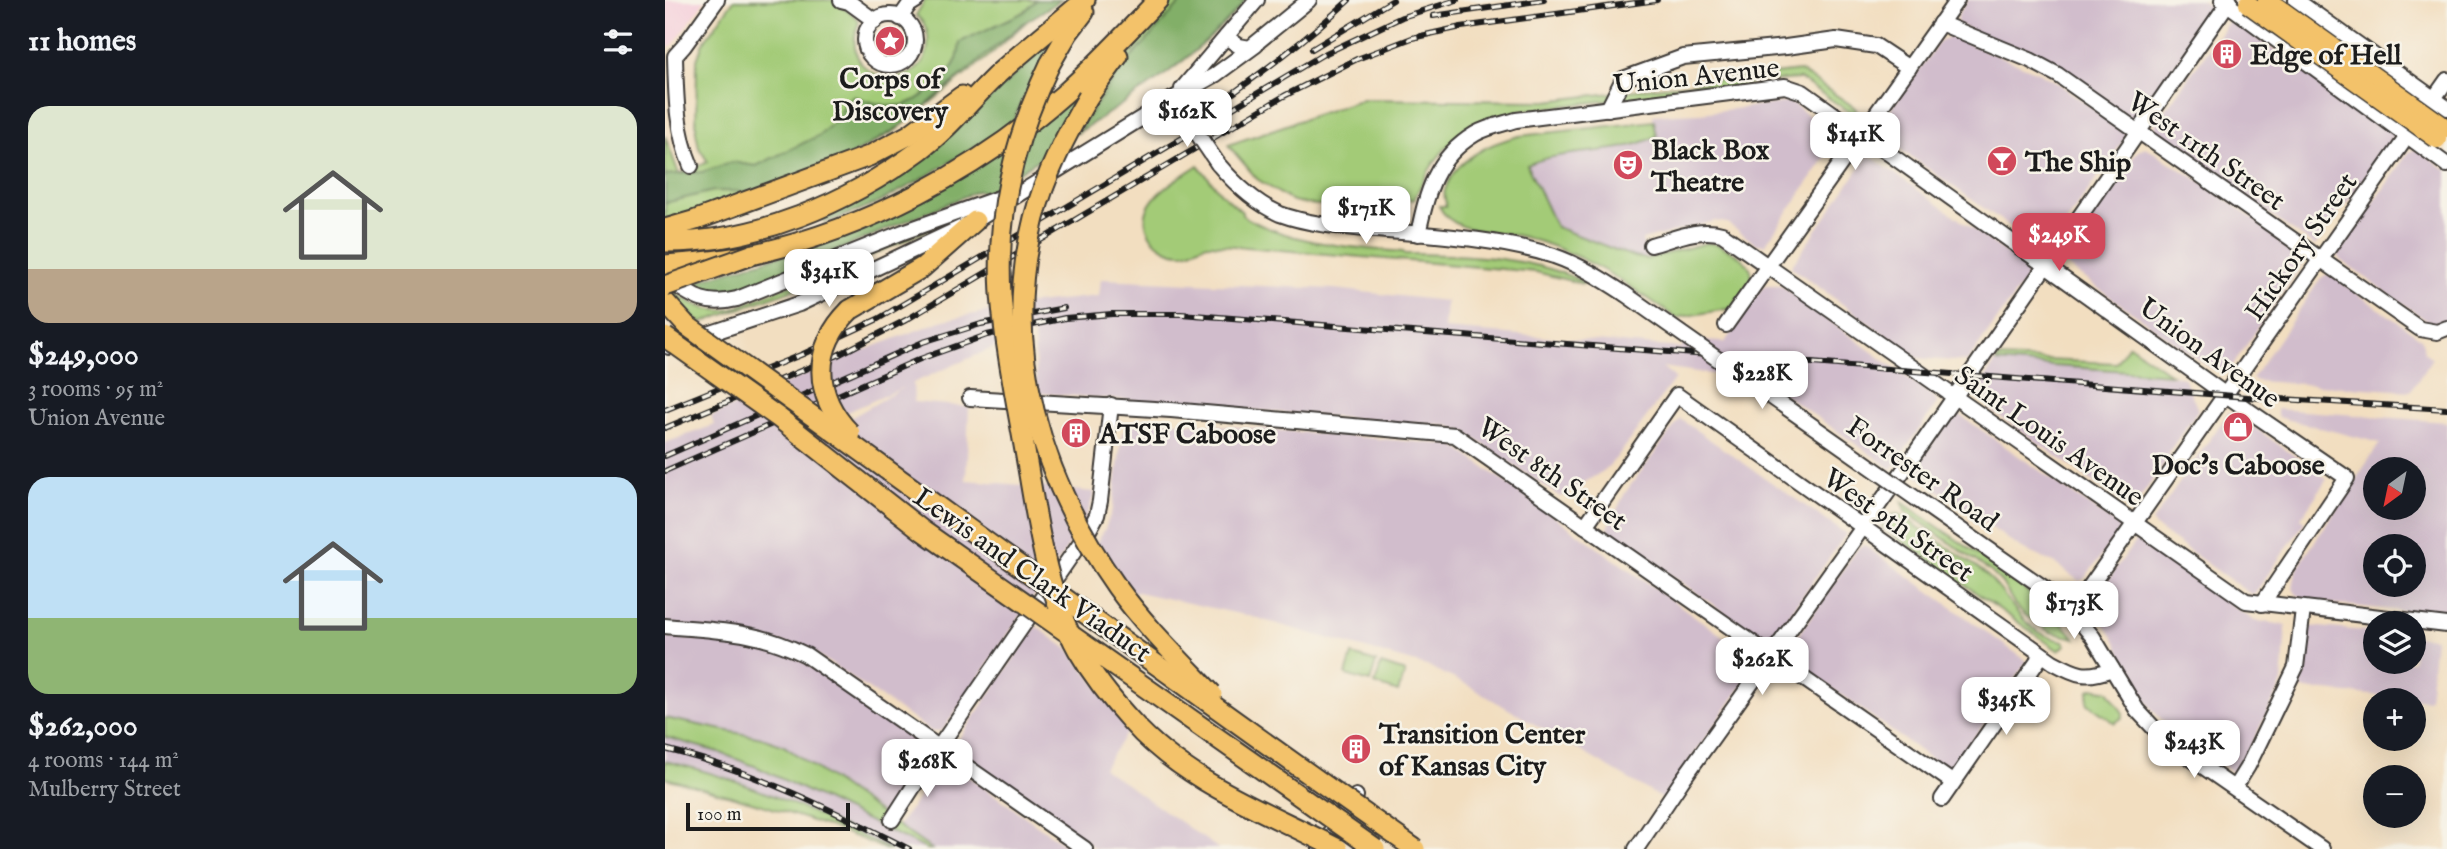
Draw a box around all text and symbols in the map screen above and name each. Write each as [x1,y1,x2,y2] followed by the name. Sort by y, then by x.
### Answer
[28,23,136,61] text: 11 homes
[599,23,637,61] icon: filters
[873,24,907,58] place icon: Corps of Discovery
[2210,37,2244,71] building icon: Edge of Hell
[2250,39,2403,74] place label: Edge of Hell
[1611,51,1781,104] street label: Union Avenue
[832,63,949,130] place label: Corps of Discovery
[2120,85,2292,220] street label: West 11th Street
[1138,90,1236,149] pin: $162K
[1158,97,1216,126] text: $162K
[1806,113,1904,172] pin: $141K
[1826,120,1884,149] text: $141K
[1650,134,1770,201] place label: Black Box Theatre
[1985,144,2019,178] bar icon: The Ship
[2024,146,2131,181] place label: The Ship
[1611,148,1645,182] theatre icon: Black Box Theatre
[270,152,396,278] icon: home
[2238,166,2366,328] street label: Hickory Street
[1317,187,1415,246] pin: $171K
[1337,194,1395,223] text: $171K
[2010,214,2108,273] pin: $249K
[2028,221,2090,250] text: $249K
[780,250,878,309] pin: $341K
[800,257,858,286] text: $341K
[2131,291,2286,417] street label: Union Avenue
[28,337,139,375] text: $249,000
[1713,352,1811,411] pin: $228K
[1732,359,1792,388] text: $228K
[1947,359,2150,515] street label: Saint Louis Avenue
[28,375,163,404] text: 3 rooms · 95 m²
[28,404,165,433] text: Union Avenue
[1839,410,2005,540] street label: Forrester Road
[2221,410,2255,444] shop icon: Doc's Caboose
[1470,411,1634,540] street label: West 8th Street
[1059,416,1093,450] building icon: ATSF Caboose
[1098,418,1276,453] place label: ATSF Caboose
[2151,449,2325,484] place label: Doc's Caboose
[2363,457,2425,520] north arrow
[2363,457,2426,828] map controls
[1815,461,1980,591] street label: West 9th Street
[906,481,1158,672] street label: Lewis and Clark Viaduct
[270,523,396,649] icon: home
[2363,534,2426,597] button: locate
[2025,582,2123,641] pin: $173K
[2045,589,2103,618] text: $173K
[2363,611,2426,674] button: layers
[1713,638,1811,697] pin: $262K
[1732,645,1792,674] text: $262K
[1957,678,2055,737] pin: $345K
[1977,685,2035,714] text: $345K
[2363,688,2426,751] button: +
[28,708,138,746] text: $262,000
[1378,718,1586,785] place label: Transition Center of Kansas City
[2145,720,2243,780] pin: $243K
[2164,728,2224,757] text: $243K
[1339,732,1373,766] building icon: Transition Center of Kansas City
[878,740,976,799] pin: $268K
[28,746,179,775] text: 4 rooms · 144 m²
[898,747,956,776] text: $268K
[2363,765,2426,828] button: −
[28,775,181,804] text: Mulberry Street
[686,800,851,832] scale bar
[697,803,741,827] text: 100 m

